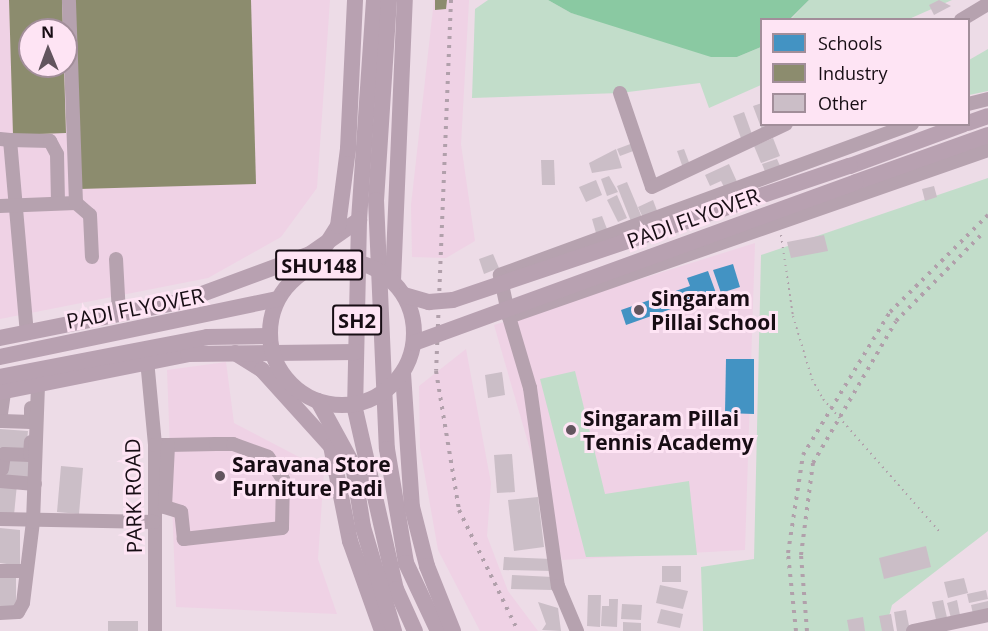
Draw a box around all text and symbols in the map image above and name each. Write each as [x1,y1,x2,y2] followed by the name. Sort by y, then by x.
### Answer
[18,18,78,78] north arrow
[760,18,970,126] legend
[41,21,54,43] text: N
[818,31,882,55] text: Schools
[818,61,888,85] text: Industry
[818,91,867,115] text: Other
[623,182,763,254] street label: PADI FLYOVER
[274,248,364,282] road number: SHU148
[64,282,206,334] street label: PADI FLYOVER
[651,285,777,335] place label: Singaram Pillai School
[332,303,382,337] road number: SH2
[632,303,646,317] marker: Singaram Pillai School
[583,405,754,455] place label: Singaram Pillai Tennis Academy
[564,423,578,437] marker: Singaram Pillai Tennis Academy
[119,438,147,554] street label: PARK ROAD
[232,451,391,501] place label: Saravana Store Furniture Padi
[213,469,227,483] marker: Saravana Store Furniture Padi

